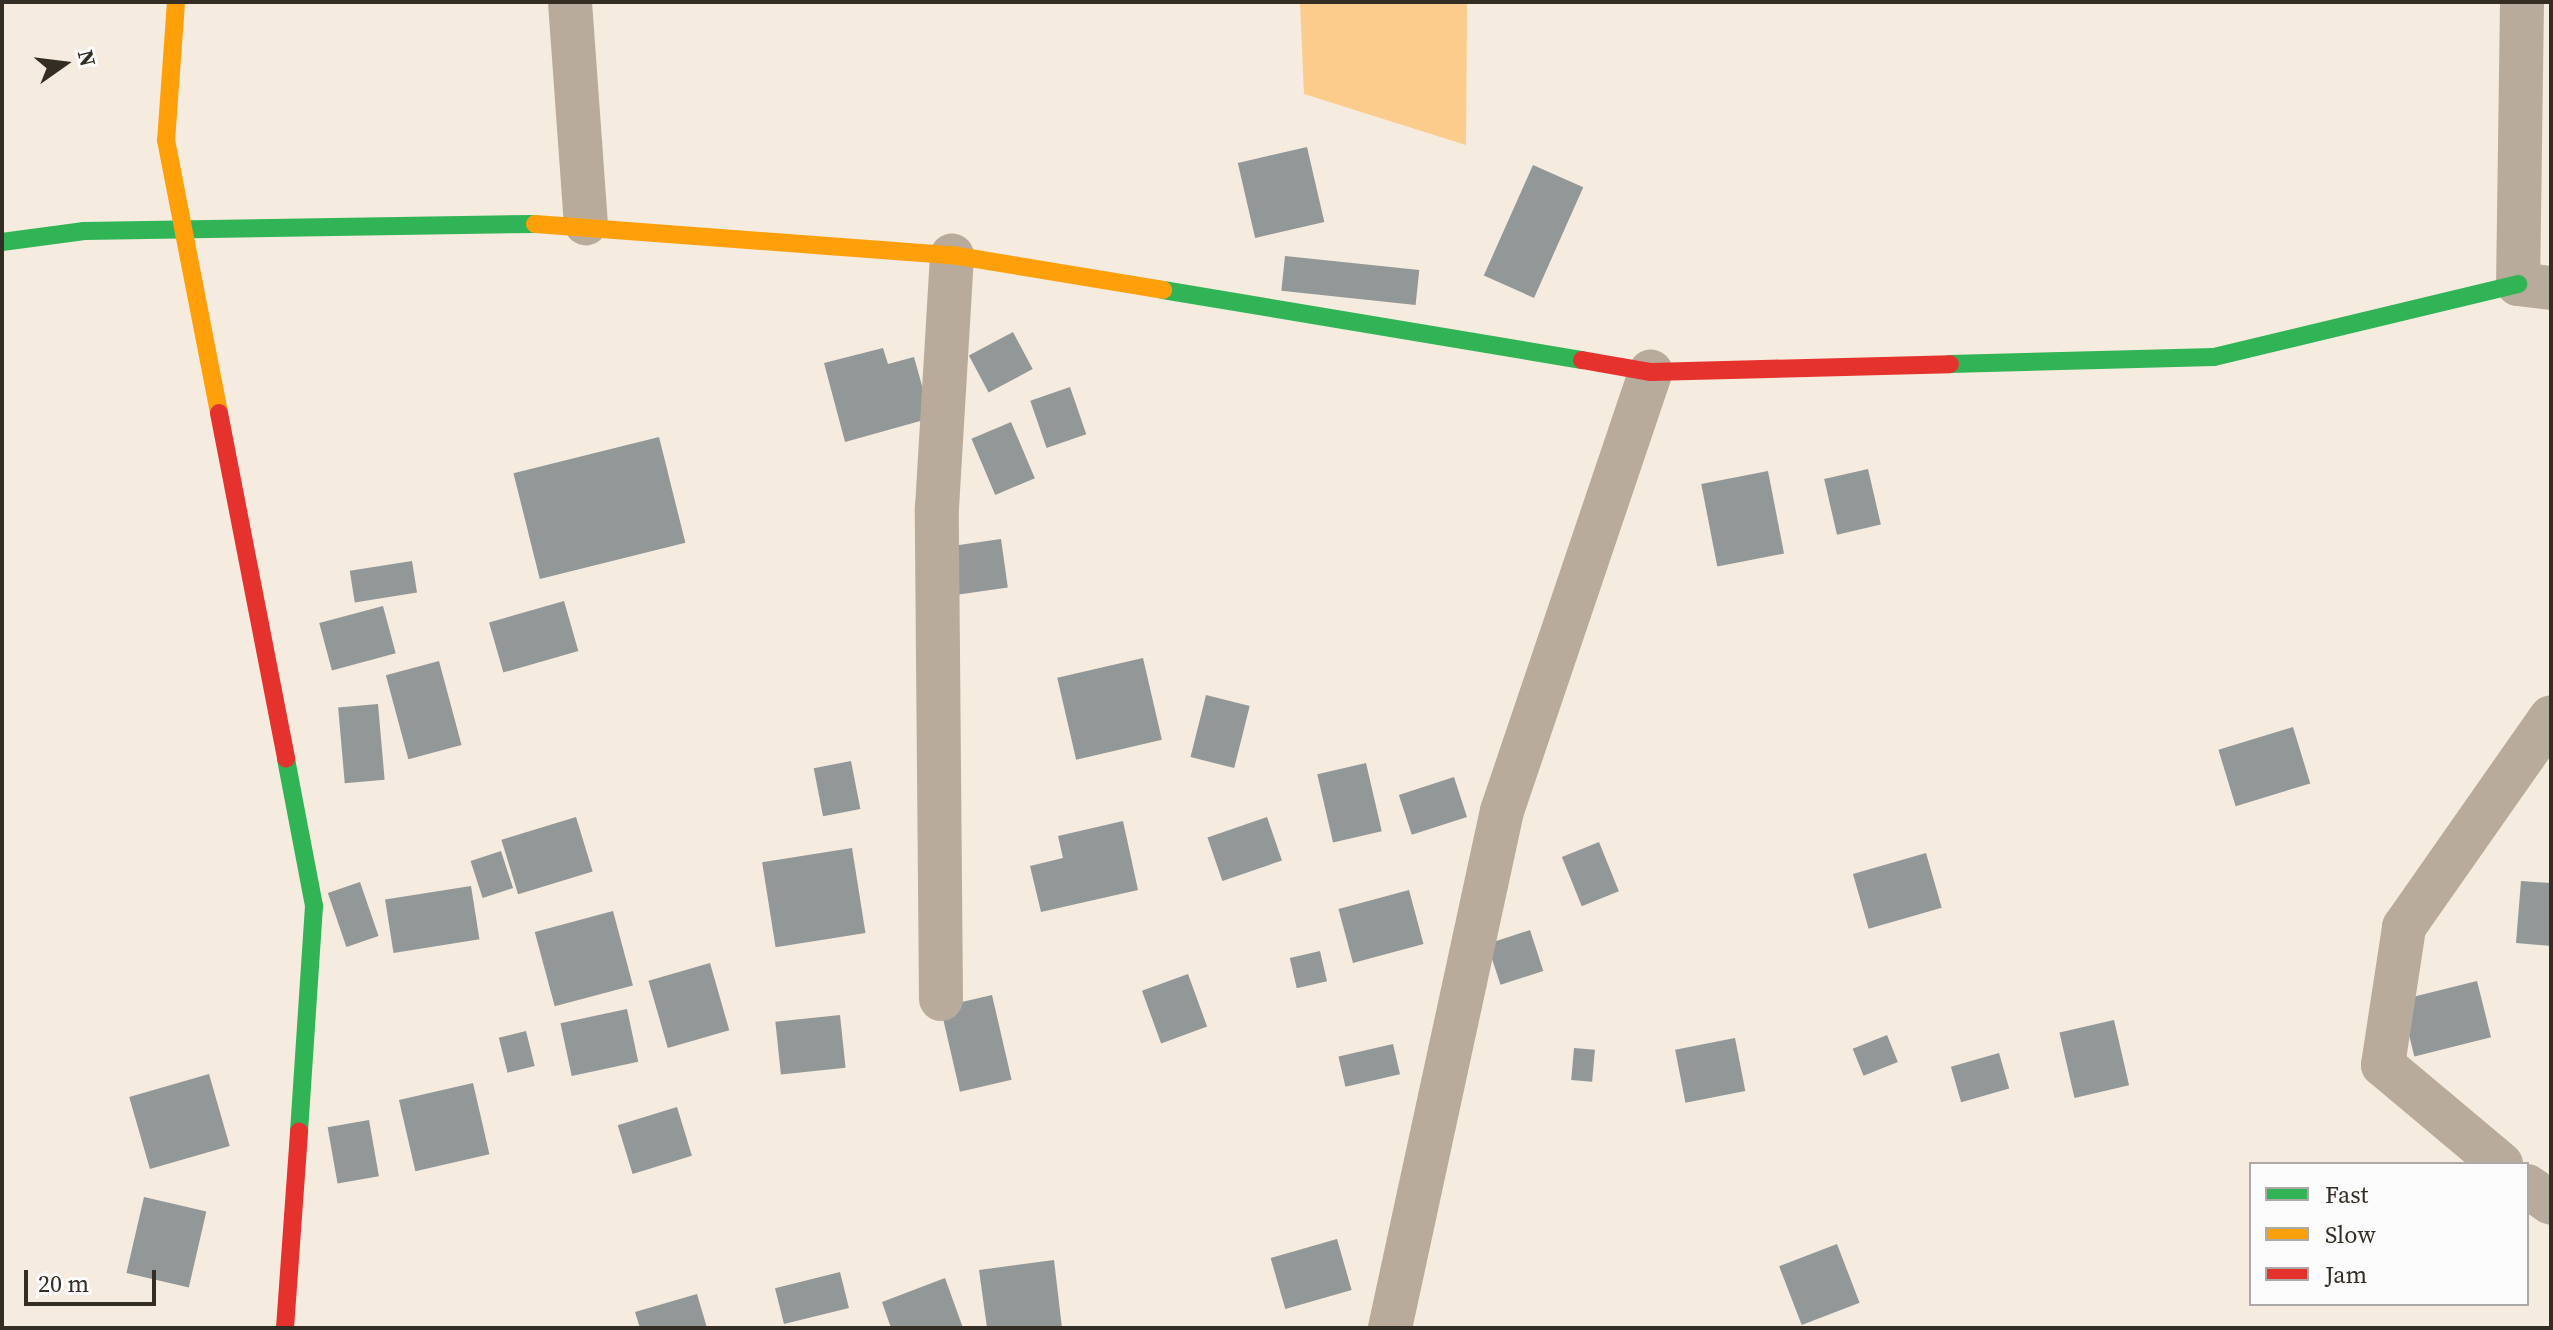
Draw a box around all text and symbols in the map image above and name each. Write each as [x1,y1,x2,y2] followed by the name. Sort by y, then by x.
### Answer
[24,24,104,104] north arrow
[71,47,104,70] text: N
[2249,1162,2529,1306] legend
[2325,1178,2368,1211] text: Fast
[2325,1218,2376,1251] text: Slow
[28,1254,160,1304] scale bar
[2325,1258,2367,1291] text: Jam
[38,1267,89,1300] text: 20 m

